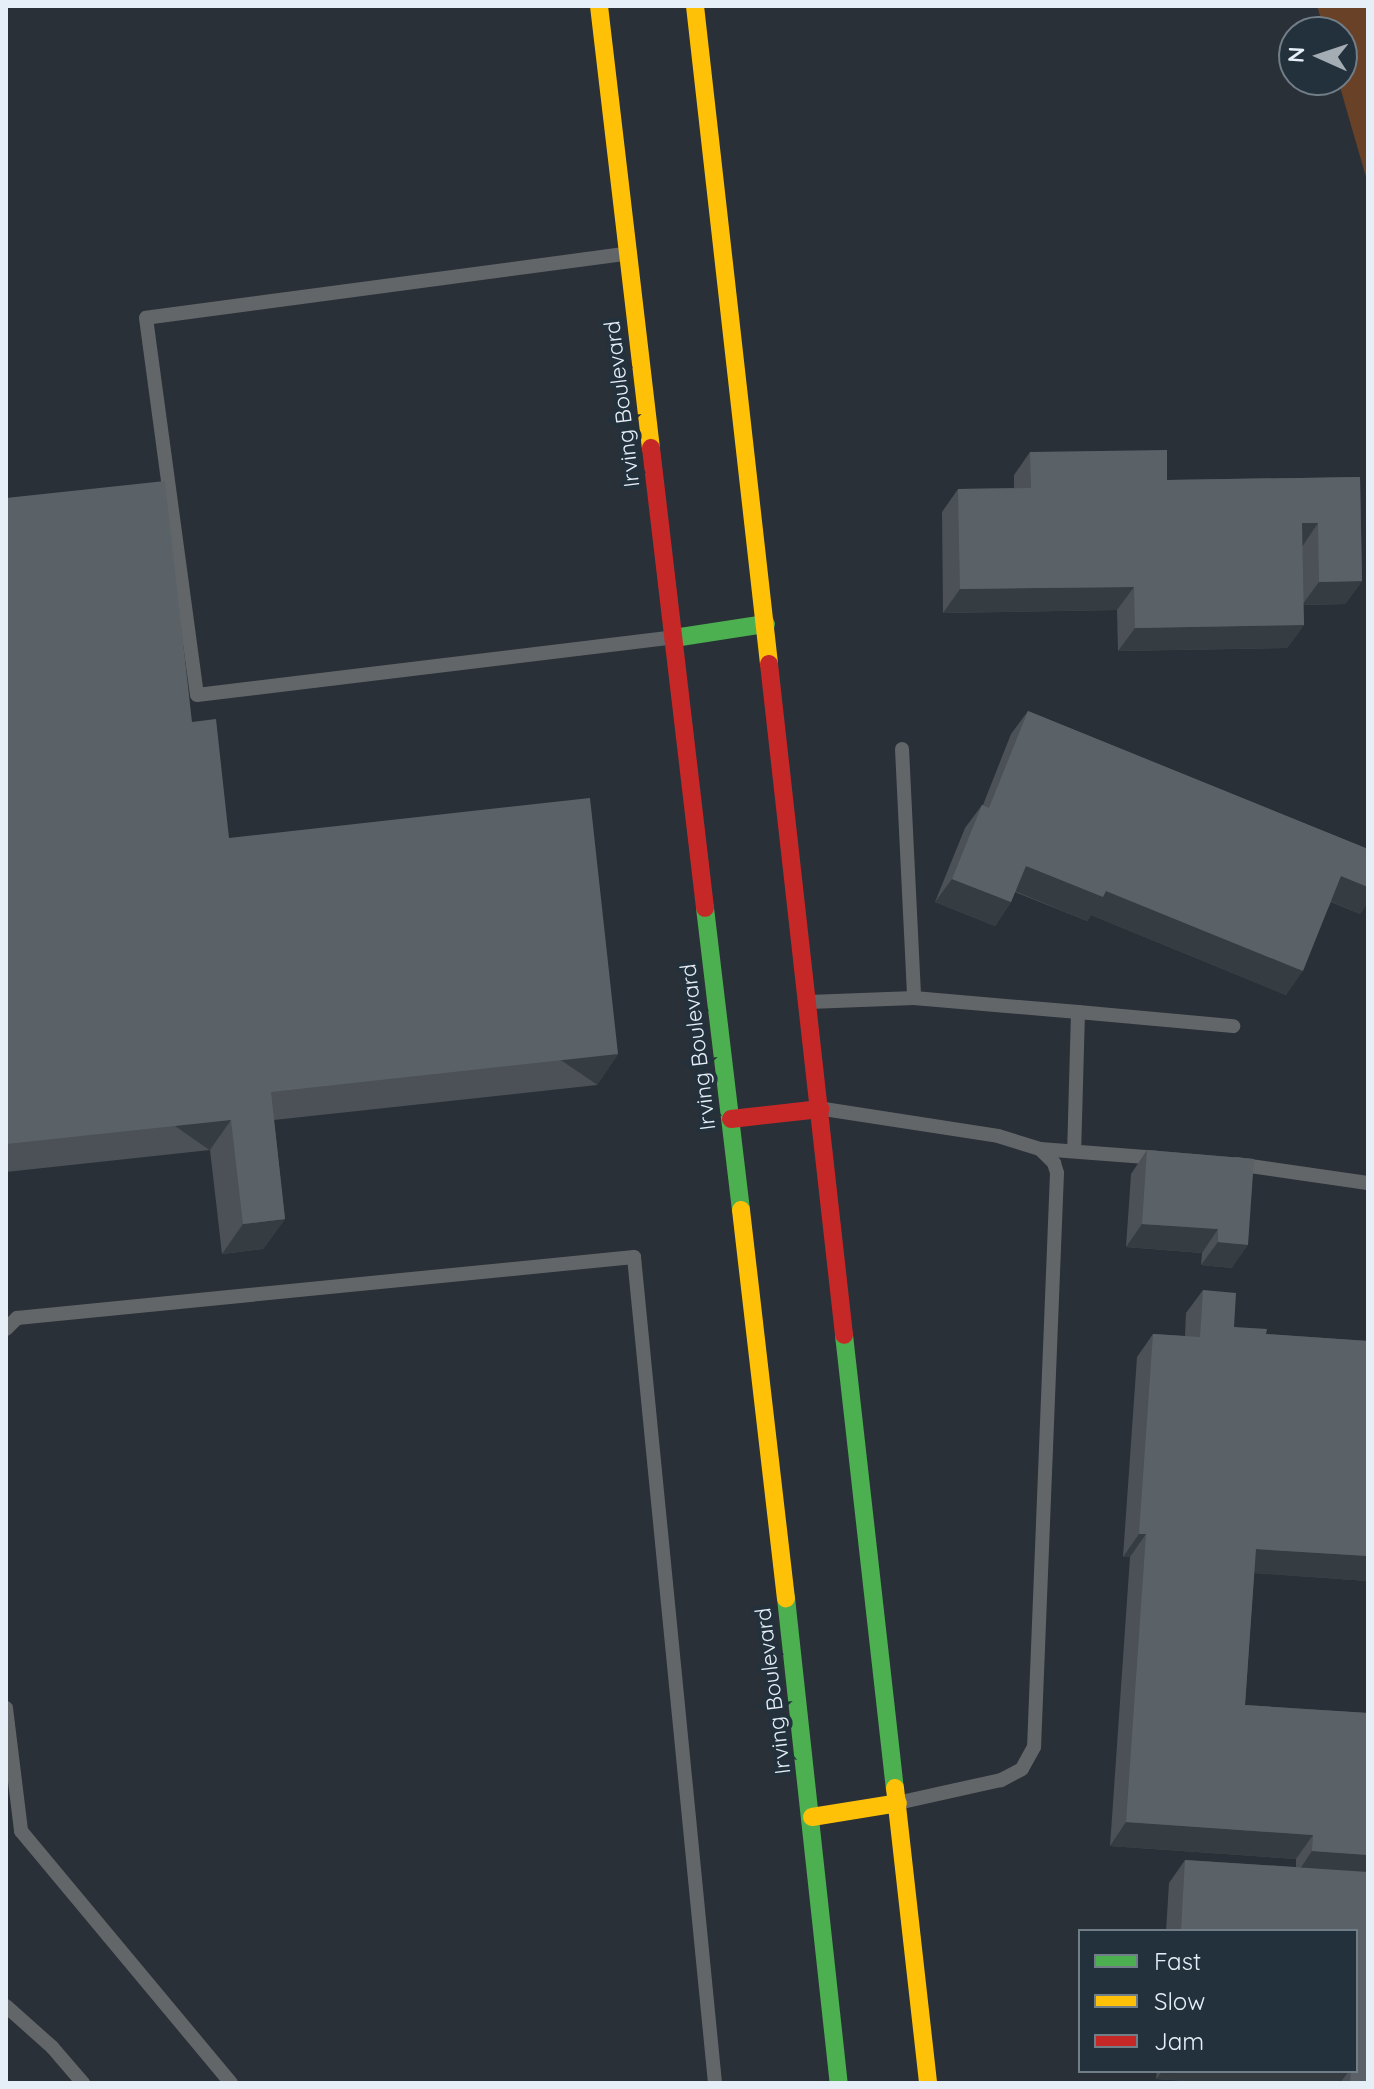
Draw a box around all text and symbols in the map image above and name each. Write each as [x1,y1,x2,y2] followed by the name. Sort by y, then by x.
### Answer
[1278,16,1358,96] north arrow
[1282,46,1310,64] text: N
[599,319,645,489] street label: Irving Boulevard
[675,962,721,1132] street label: Irving Boulevard
[750,1606,796,1776] street label: Irving Boulevard
[1078,1929,1358,2073] legend
[1154,1946,1201,1976] text: Fast
[1154,1986,1205,2016] text: Slow
[1154,2026,1204,2056] text: Jam

